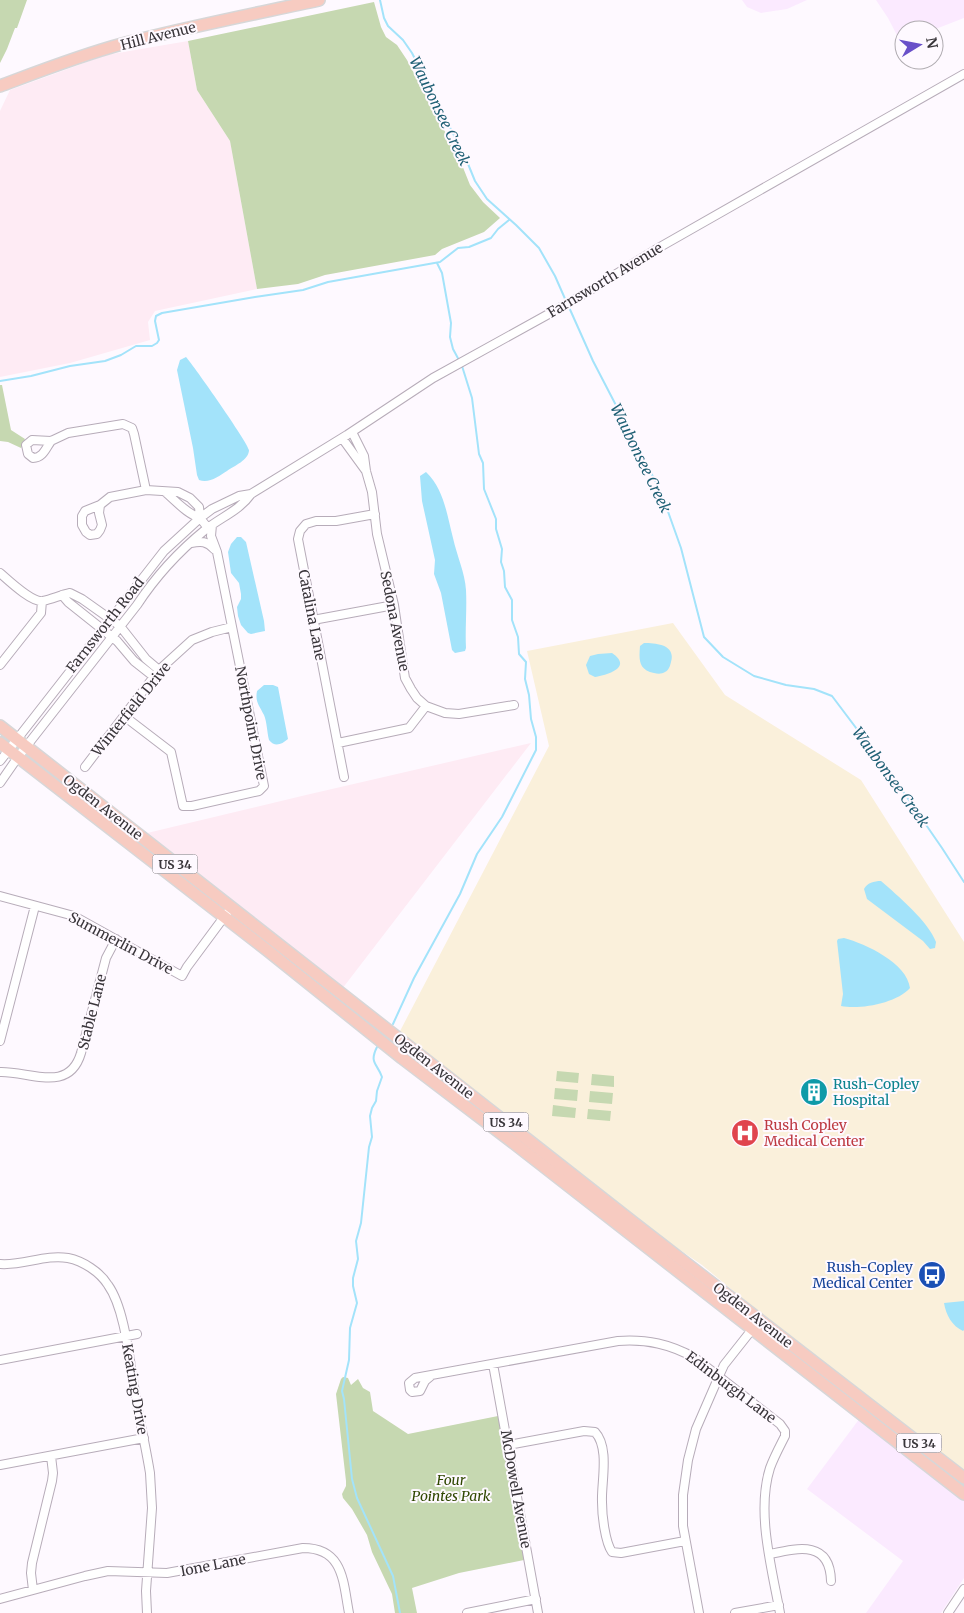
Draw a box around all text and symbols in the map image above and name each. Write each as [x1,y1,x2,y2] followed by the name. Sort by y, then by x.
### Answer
[119,18,197,54] street label: Hill Avenue
[894,20,944,70] north arrow
[922,36,942,50] text: N
[405,53,475,169] water label: Waubonsee Creek
[544,239,666,321] street label: Farnsworth Avenue
[606,400,676,516] water label: Waubonsee Creek
[294,568,330,662] street label: Catalina Lane
[376,569,414,673] street label: Sedona Avenue
[62,573,148,676] street label: Farnsworth Road
[87,658,174,760] street label: Winterfield Drive
[231,665,271,781] street label: Northpoint Drive
[848,723,934,831] water label: Waubonsee Creek
[60,770,146,844] street label: Ogden Avenue
[152,854,198,874] road number: US 34
[66,908,176,978] street label: Summerlin Drive
[74,972,110,1052] street label: Stable Lane
[391,1029,477,1103] street label: Ogden Avenue
[833,1075,920,1109] place label: Rush-Copley Hospital
[799,1077,829,1107] building icon: Rush-Copley Hospital
[484,1112,528,1132] road number: US 34
[764,1116,865,1150] place label: Rush Copley Medical Center
[730,1118,760,1148] hospital icon: Rush Copley Medical Center
[812,1258,914,1292] place label: Rush-Copley Medical Center
[917,1260,947,1290] bus stop icon: Rush-Copley Medical Center
[710,1278,796,1352] street label: Ogden Avenue
[118,1342,152,1436] street label: Keating Drive
[682,1347,780,1427] street label: Edinburgh Lane
[497,1428,535,1550] street label: McDowell Avenue
[896,1434,942,1452] road number: US 34
[412,1471,491,1505] park label: Four Pointes Park
[179,1550,247,1580] street label: Ione Lane

